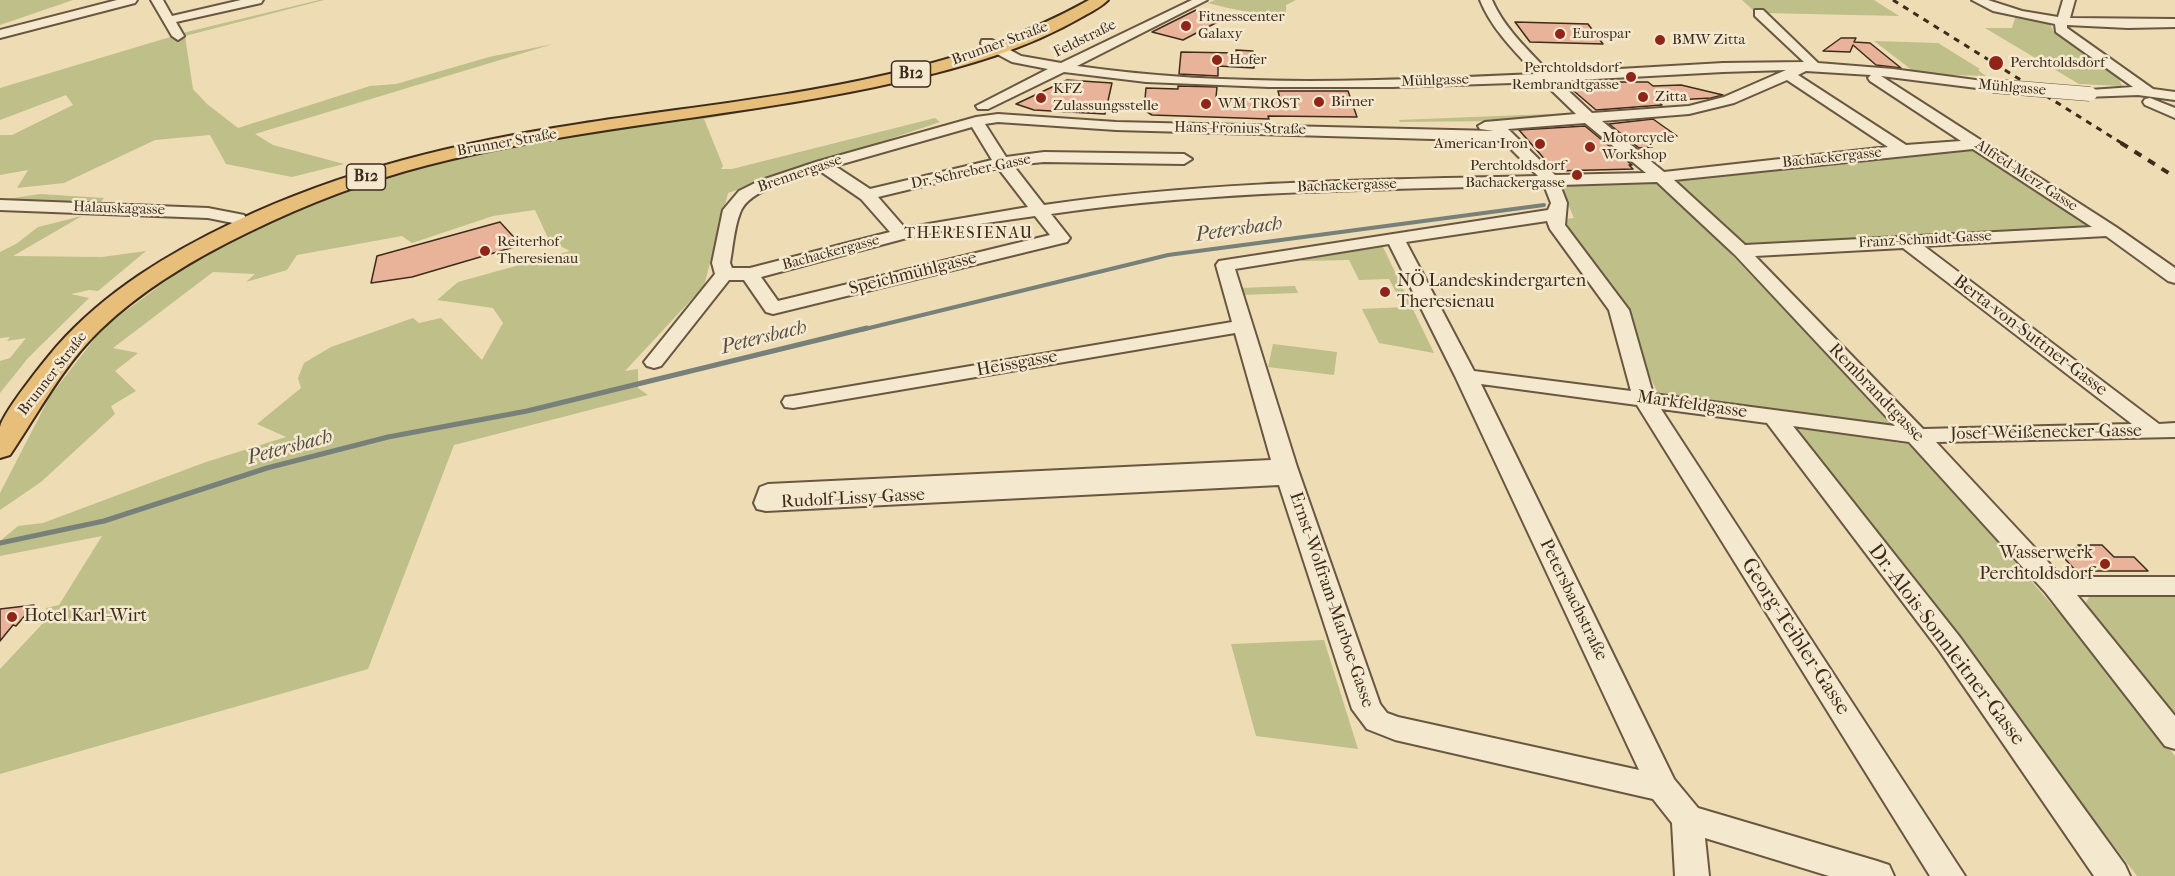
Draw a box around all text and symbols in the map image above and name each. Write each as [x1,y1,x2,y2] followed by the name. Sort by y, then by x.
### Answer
[1198,8,1285,43] place label: Fitnesscenter Galaxy
[1051,16,1119,62] street label: Feldstraße
[949,18,1051,70] street label: Brunner Straße
[1179,19,1193,33] marker: Fitnesscenter Galaxy
[1572,25,1631,43] place label: Eurospar
[1553,27,1567,41] marker: Eurospar
[1672,31,1746,49] place label: BMW Zitta
[1653,33,1667,47] marker: BMW Zitta
[1229,51,1267,69] place label: Hofer
[1210,53,1224,67] marker: Hofer
[1987,54,2005,72] marker: Perchtoldsdorf
[2010,54,2105,72] place label: Perchtoldsdorf
[1512,59,1619,94] place label: Perchtoldsdorf Rembrandtgasse
[892,61,930,87] road number: B12
[1624,70,1638,84] marker: Perchtoldsdorf Rembrandtgasse
[1401,71,1469,91] street label: Mühlgasse
[1977,76,2047,100] street label: Mühlgasse
[1053,80,1158,115] place label: KFZ Zulassungsstelle
[1655,88,1687,106] place label: Zitta
[1636,90,1650,104] marker: Zitta
[1034,91,1048,105] marker: KFZ Zulassungsstelle
[1331,93,1374,111] place label: Birner
[1218,95,1300,113] place label: WM TROST
[1312,95,1326,109] marker: Birner
[1199,97,1213,111] marker: WM TROST
[1174,119,1306,139] street label: Hans-Fronius-Straße
[456,125,558,161] street label: Brunner Straße
[1602,129,1675,164] place label: Motorcycle Workshop
[1434,135,1528,153] place label: American Iron
[1971,136,2081,216] street label: Alfred-Merz-Gasse
[1533,137,1547,151] marker: American Iron
[1583,140,1597,154] marker: Motorcycle Workshop
[1781,144,1883,172] street label: Bachackergasse
[909,150,1033,194] street label: Dr.-Schreber-Gasse
[755,151,845,197] street label: Brennergasse
[1465,157,1565,192] place label: Perchtoldsdorf Bachackergasse
[346,164,386,190] road number: B12
[1570,168,1584,182] marker: Perchtoldsdorf Bachackergasse
[1297,175,1397,197] street label: Bachackergasse
[73,198,165,220] street label: Halauskagasse
[1194,212,1284,248] water label: Petersbach
[904,224,1034,244] district label: THERESIENAU
[1858,228,1992,252] street label: Franz-Schmidt-Gasse
[780,231,882,275] street label: Bachackergasse
[497,233,578,268] place label: Reiterhof Theresienau
[478,244,492,258] marker: Reiterhof Theresienau
[847,248,979,300] street label: Speichmühlgasse
[1397,271,1586,314] place label: NÖ Landeskindergarten Theresienau
[1949,271,2111,401] street label: Berta-von-Suttner-Gasse
[1378,285,1392,299] marker: NÖ Landeskindergarten Theresienau
[719,316,809,360] water label: Petersbach
[15,329,91,419] street label: Brunner Straße
[1824,339,1928,447] street label: Rembrandtgasse
[975,346,1059,382] street label: Heissgasse
[1636,387,1748,423] street label: Markfeldgasse
[1950,421,2142,445] street label: Josef-Weißenecker-Gasse
[245,425,335,471] water label: Petersbach
[780,484,926,514] street label: Rudolf-Lissy-Gasse
[1284,489,1378,711] street label: Ernst-Wolfram-Marboe-Gasse
[1534,536,1612,664] street label: Petersbachstraße
[1862,539,2030,751] street label: Dr.-Alois-Sonnleitner-Gasse
[1979,543,2093,586] place label: Wasserwerk Perchtoldsdorf
[1735,554,1855,720] street label: Georg-Teibler-Gasse
[2098,557,2112,571] marker: Wasserwerk Perchtoldsdorf
[24,606,147,628] place label: Hotel Karl-Wirt
[5,610,19,624] marker: Hotel Karl-Wirt

